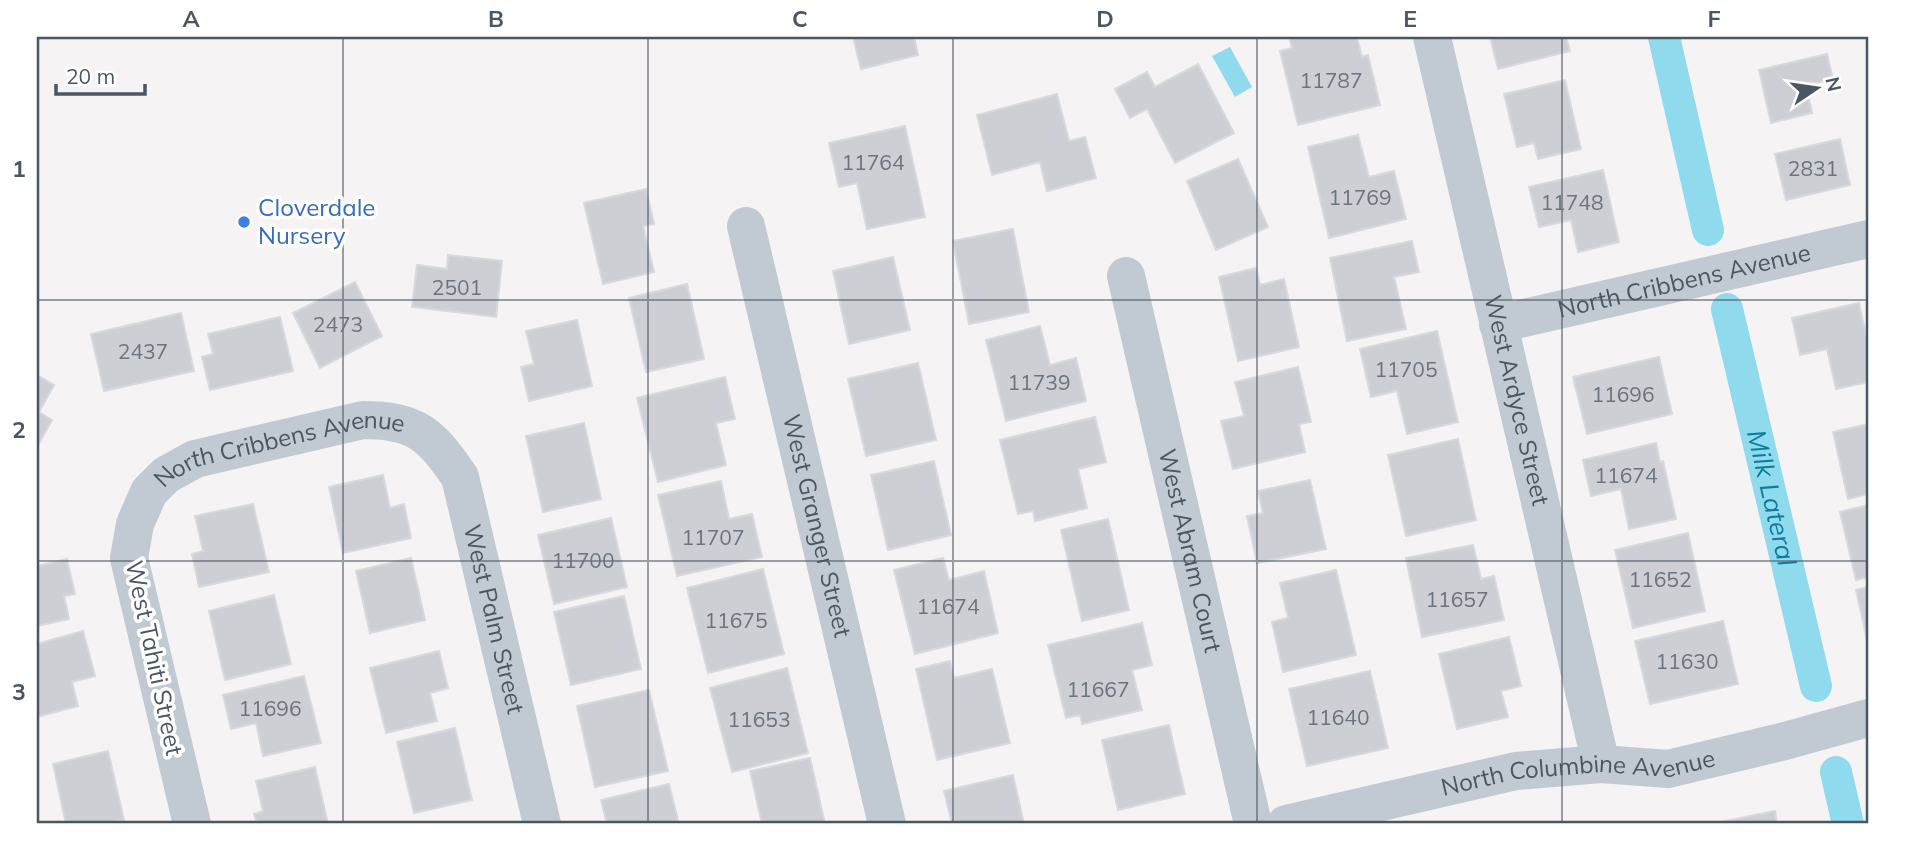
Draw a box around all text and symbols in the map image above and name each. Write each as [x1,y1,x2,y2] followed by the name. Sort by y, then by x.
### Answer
[182,4,200,33] text: A
[488,4,504,33] text: B
[792,4,808,33] text: C
[1096,4,1114,33] text: D
[1403,4,1417,33] text: E
[1707,4,1721,33] text: F
[56,52,145,96] scale bar
[1783,52,1853,122] north arrow
[66,63,115,89] text: 20 m
[1300,67,1363,93] house number: 11787
[1820,74,1847,94] text: N
[842,149,905,175] house number: 11764
[12,154,26,183] text: 1
[1788,155,1838,181] house number: 2831
[1329,184,1392,210] house number: 11769
[1541,189,1604,215] house number: 11748
[258,192,375,250] place label: Cloverdale Nursery
[236,214,252,230] marker: Cloverdale Nursery
[1555,237,1813,324] street label: North Cribbens Avenue
[432,274,482,300] house number: 2501
[1478,292,1556,508] street label: West Ardyce Street
[313,311,363,337] house number: 2473
[118,338,168,364] house number: 2437
[1375,356,1438,382] house number: 11705
[1008,369,1071,395] house number: 11739
[1592,381,1655,407] house number: 11696
[147,404,408,493] street label: North Cribbens Avenue
[777,411,858,640] street label: West Granger Street
[12,415,26,444] text: 2
[1740,426,1804,570] water label: Milk Lateral
[1153,446,1229,655] street label: West Abram Court
[1595,462,1658,488] house number: 11674
[458,521,531,717] street label: West Palm Street
[682,524,745,550] house number: 11707
[552,547,615,573] house number: 11700
[120,558,190,758] street label: West Tahiti Street
[1629,566,1692,592] house number: 11652
[1426,586,1489,612] house number: 11657
[917,593,980,619] house number: 11674
[705,607,768,633] house number: 11675
[1656,648,1719,674] house number: 11630
[1067,676,1130,702] house number: 11667
[12,677,26,706] text: 3
[239,695,302,721] house number: 11696
[1307,704,1370,730] house number: 11640
[728,706,791,732] house number: 11653
[1438,742,1718,802] street label: North Columbine Avenue

